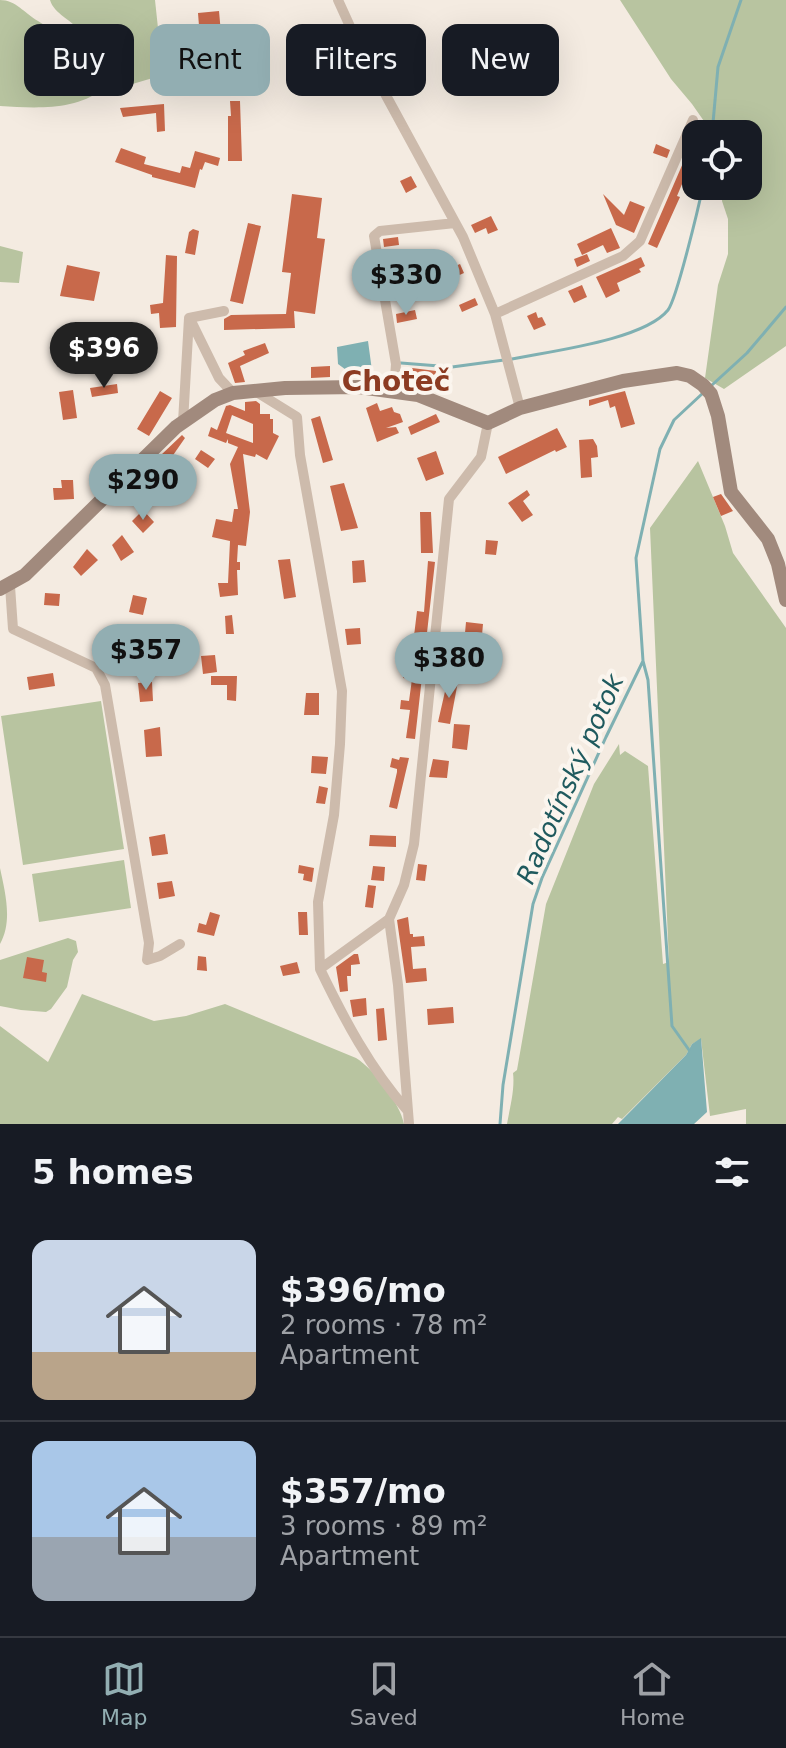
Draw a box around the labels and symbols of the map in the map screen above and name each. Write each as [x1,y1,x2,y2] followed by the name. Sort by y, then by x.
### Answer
[359,249,453,317] pin: $330
[57,322,151,390] pin: $396
[342,365,450,398] district label: Choteč
[96,454,190,522] pin: $290
[99,624,193,692] pin: $357
[402,632,496,700] pin: $380
[510,669,630,888] water label: Radotínský potok

